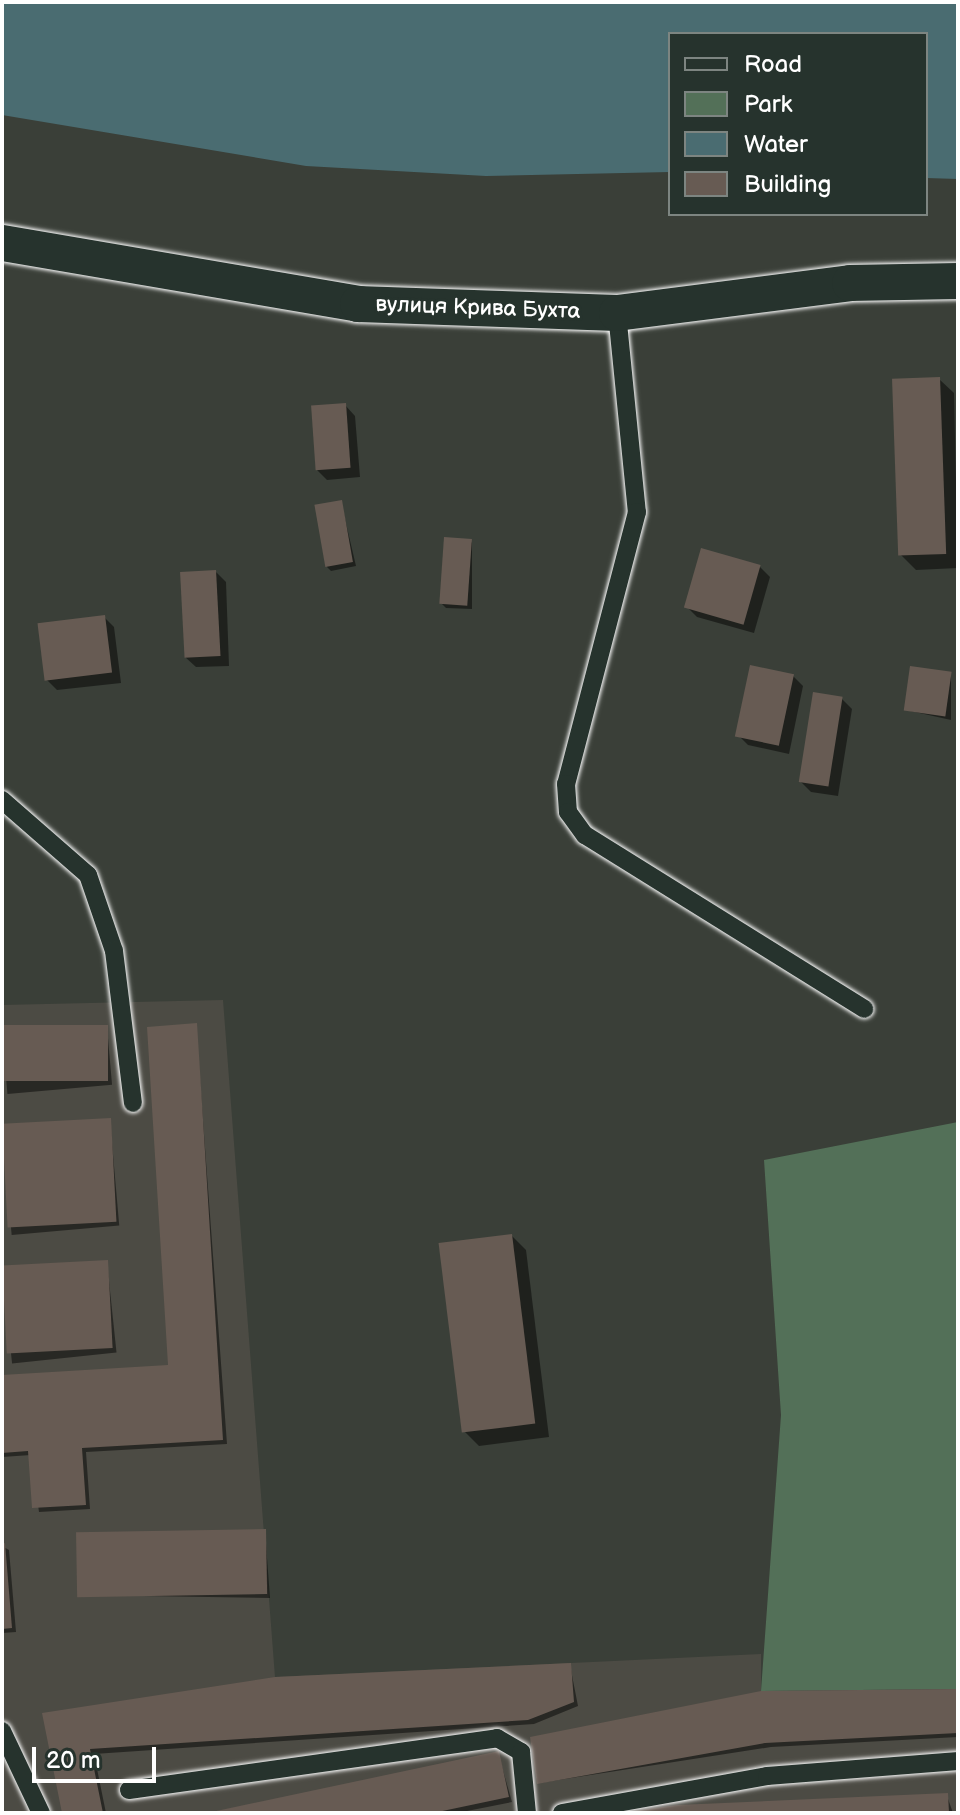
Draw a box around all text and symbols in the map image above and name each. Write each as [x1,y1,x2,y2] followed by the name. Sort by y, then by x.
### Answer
[668,32,928,216] legend
[744,50,802,79] text: Road
[744,90,792,119] text: Park
[744,130,808,159] text: Water
[744,170,831,199] text: Building
[375,291,581,325] street label: вулиця Крива Бухта
[36,1731,160,1781] scale bar
[46,1746,101,1775] text: 20 m

